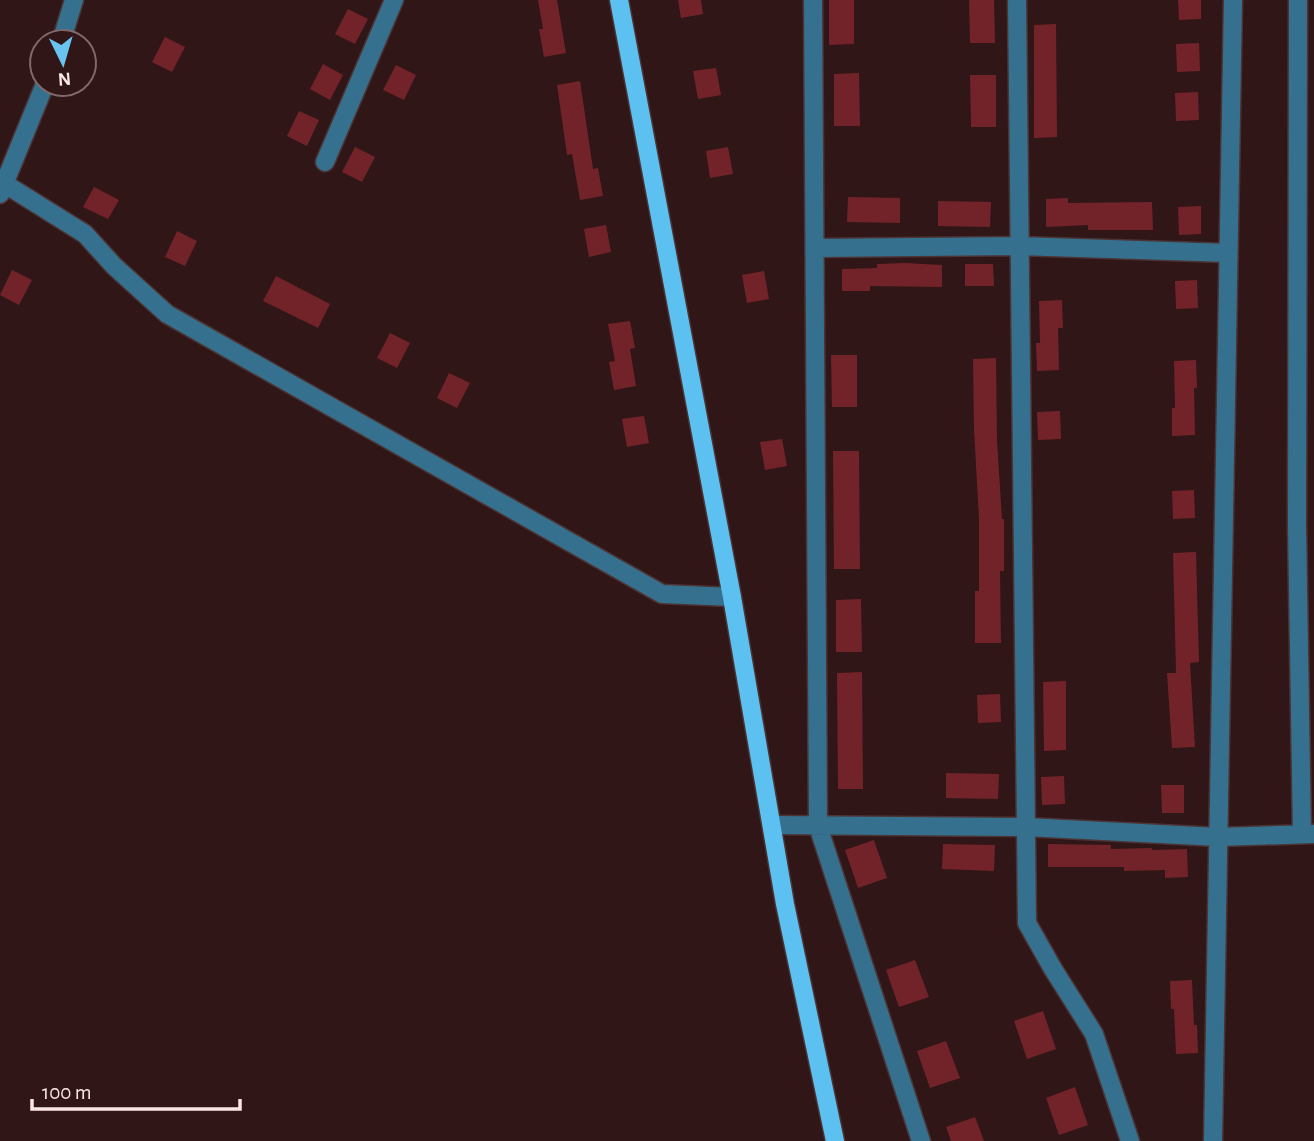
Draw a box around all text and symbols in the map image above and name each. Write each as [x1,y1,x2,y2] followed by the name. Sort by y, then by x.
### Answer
[28,28,98,98] north arrow
[57,68,72,88] text: N
[32,1068,240,1112] scale bar
[42,1082,92,1103] text: 100 m

